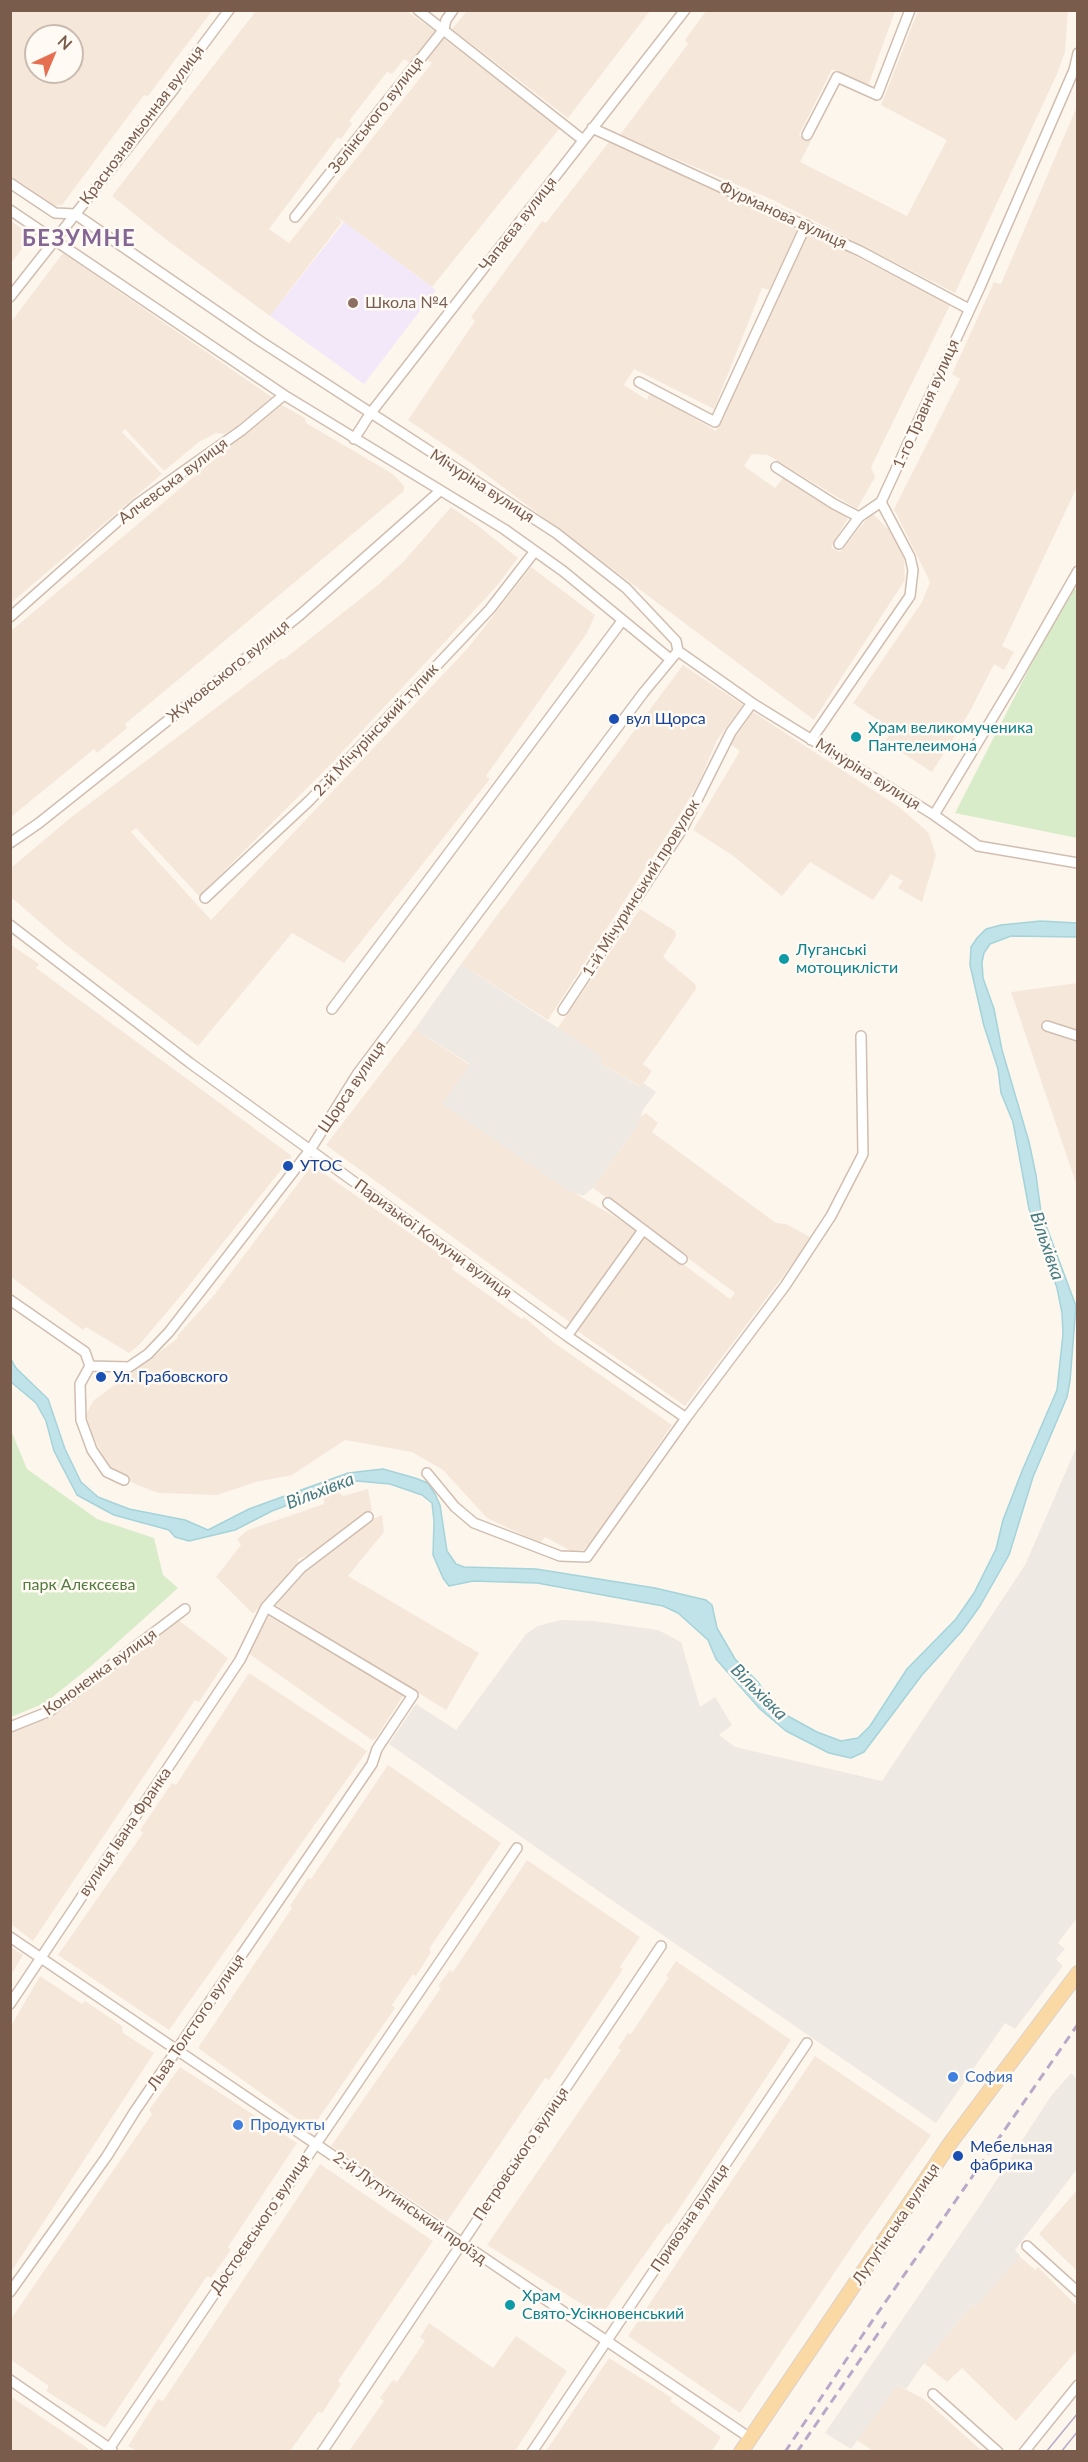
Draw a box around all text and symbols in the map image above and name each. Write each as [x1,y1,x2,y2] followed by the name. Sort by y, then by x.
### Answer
[24,24,84,84] north arrow
[54,31,76,53] text: N
[76,42,208,208] street label: Краснознамьонная вулиця
[324,53,428,177] street label: Зелінського вулиця
[475,173,561,275] street label: Чапаєва вулиця
[716,177,850,253] street label: Фурманова вулиця
[22,226,136,252] district label: БЕЗУМНЕ
[365,293,448,313] place label: Школа №4
[346,296,360,310] marker: Школа №4
[889,336,963,472] street label: 1-го Травня вулиця
[115,434,231,528] street label: Алчевська вулиця
[426,445,538,527] street label: Мічуріна вулиця
[163,616,293,726] street label: Жуковського вулиця
[310,660,442,800] street label: 2-й Мічурінський тупик
[626,709,706,729] place label: вул Щорса
[607,712,621,726] marker: вул Щорса
[868,718,1033,756] place label: Храм великомученика Пантелеимона
[849,730,863,744] marker: Храм великомученика Пантелеимона
[812,734,924,814] street label: Мічуріна вулиця
[578,796,704,980] street label: 1-й Мічуринський провулок
[796,940,898,978] place label: Луганські мотоциклісти
[777,952,791,966] marker: Луганські мотоциклісти
[314,1037,390,1137] street label: Щорса вулиця
[300,1156,342,1176] place label: УТОС
[281,1159,295,1173] marker: УТОС
[351,1175,515,1303] street label: Паризької Комуни вулиця
[1025,1209,1069,1283] water label: Вільхівка
[113,1367,228,1387] place label: Ул. Грабовского
[94,1370,108,1384] marker: Ул. Грабовского
[283,1468,357,1514] water label: Вільхівка
[23,1575,135,1595] park label: парк Алєксєєва
[40,1624,160,1720] street label: Кононенка вулиця
[726,1659,792,1725] water label: Вільхівка
[75,1764,175,1900] street label: вулиця Івана Франка
[143,1950,249,2094] street label: Льва Толстого вулиця
[965,2067,1013,2087] place label: София
[946,2070,960,2084] marker: София
[469,2084,573,2224] street label: Петровського вулиця
[250,2115,325,2135] place label: Продукты
[231,2118,245,2132] marker: Продукты
[970,2137,1053,2175] place label: Мебельная фабрика
[329,2148,491,2268] street label: 2-й Лутугинський проїзд
[951,2149,965,2163] marker: Мебельная фабрика
[206,2150,314,2298] street label: Достоєвського вулиця
[647,2160,733,2276] street label: Привозна вулиця
[848,2160,944,2288] street label: Лутугінська вулиця
[522,2286,684,2324] place label: Храм Свято-Усікновенський
[503,2298,517,2312] marker: Храм Свято-Усікновенський

